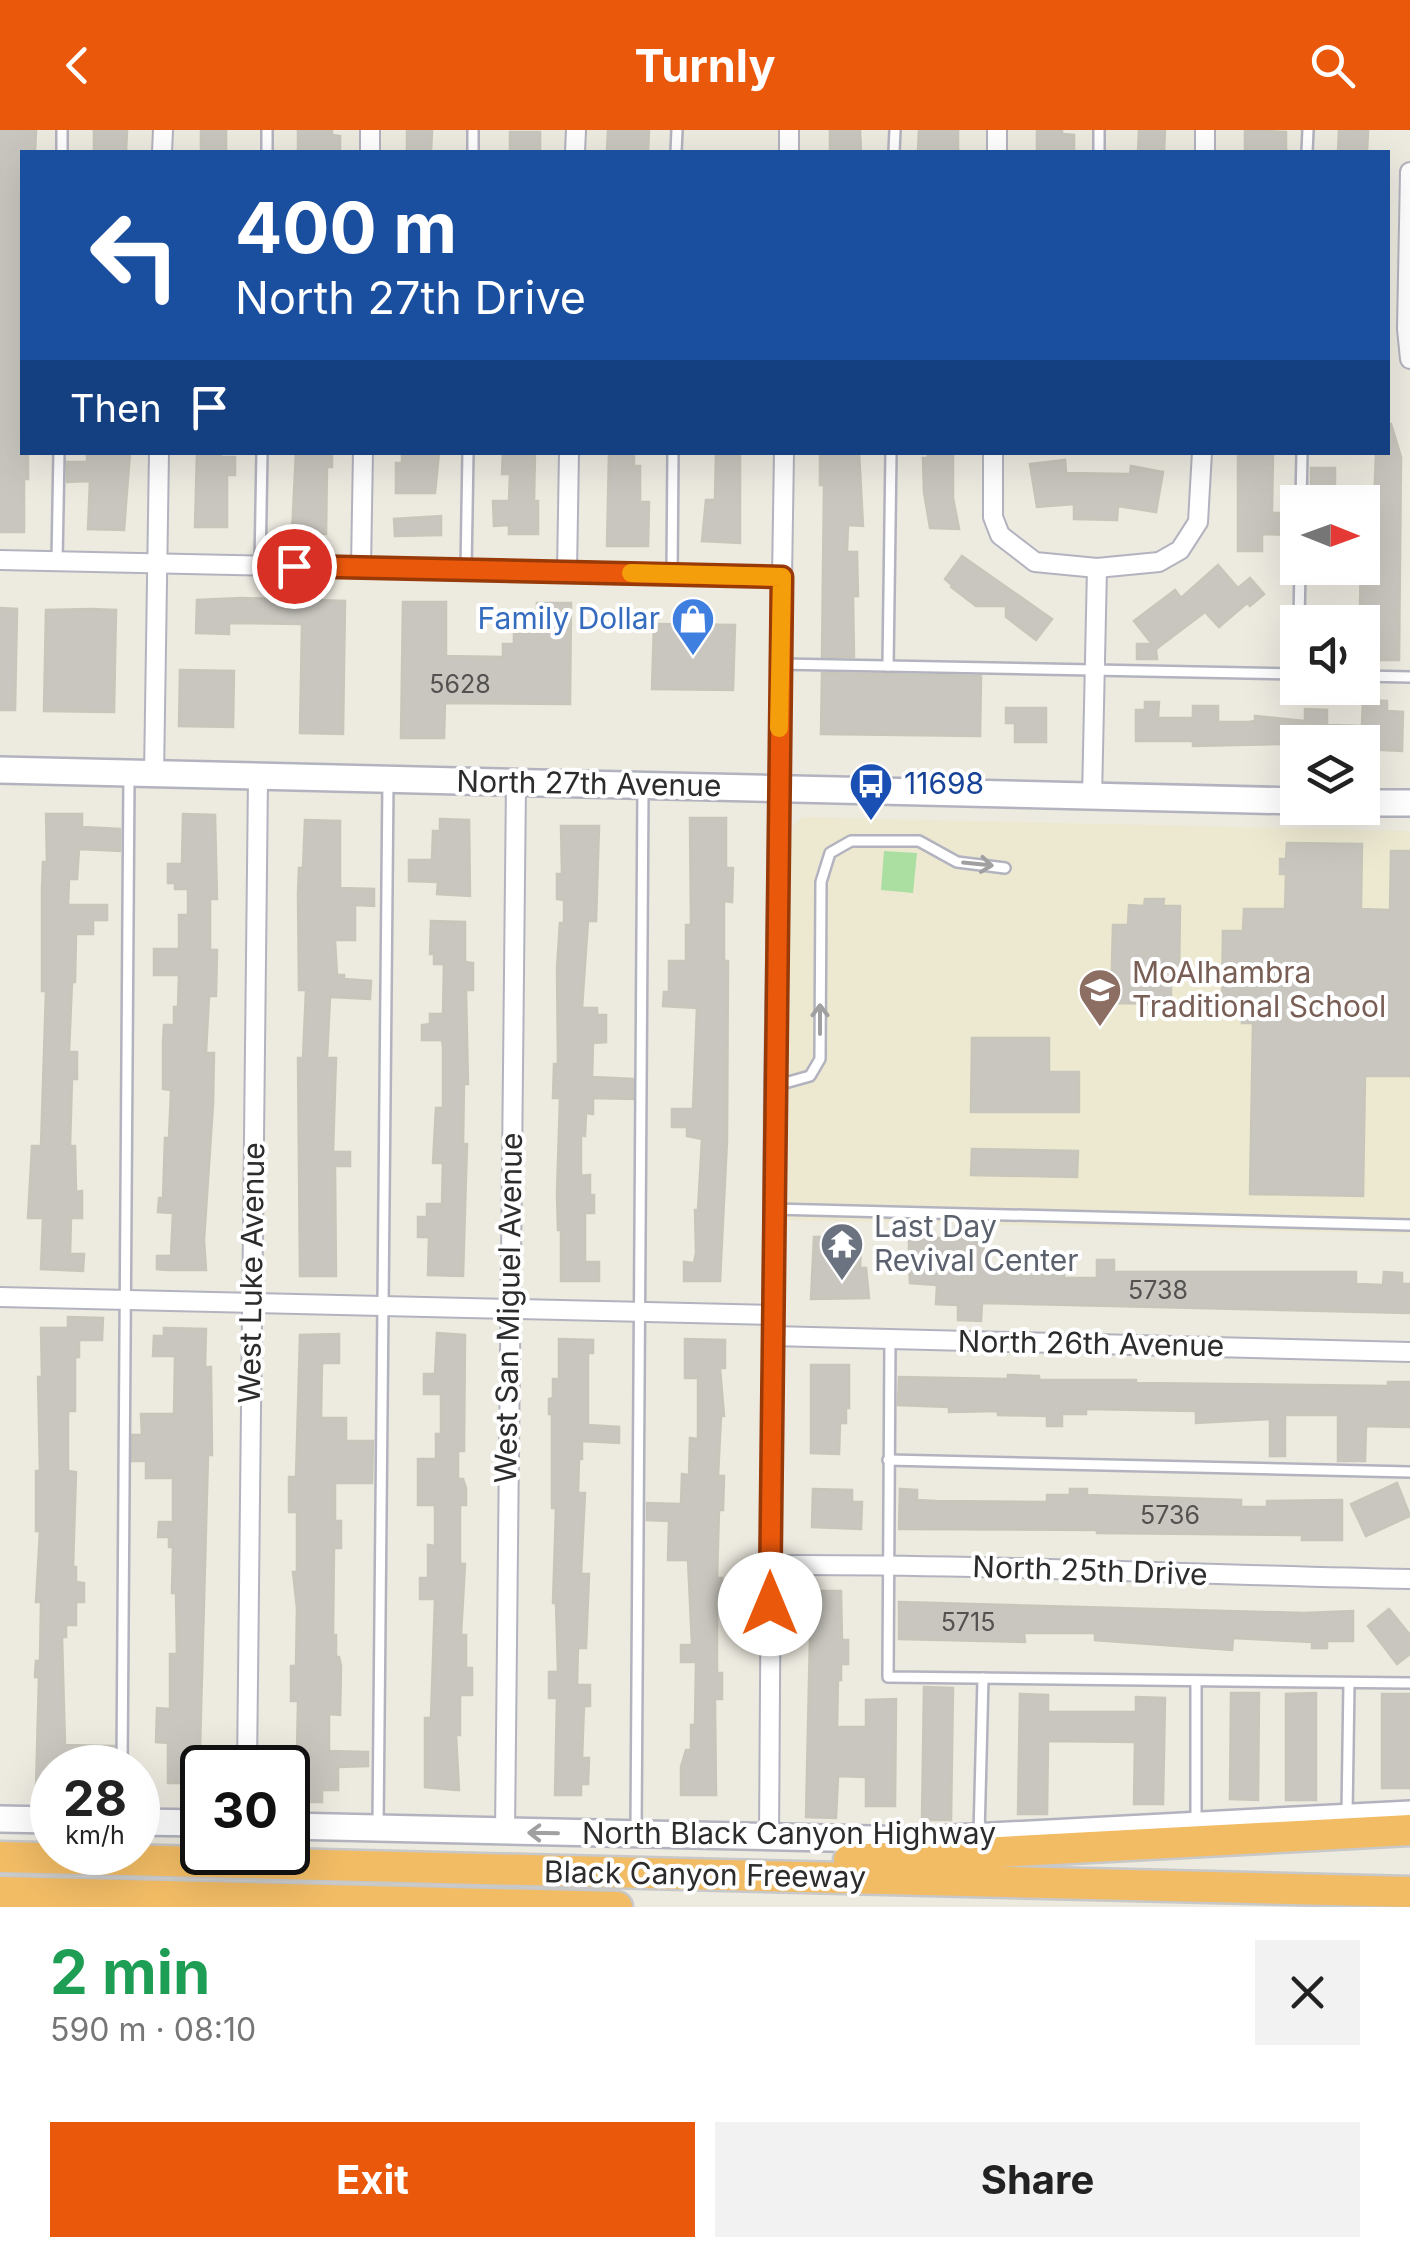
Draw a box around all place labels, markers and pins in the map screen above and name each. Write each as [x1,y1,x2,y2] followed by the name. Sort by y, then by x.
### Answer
[252,524,337,609] pin
[670,596,716,657] shop icon: Family Dollar
[478,600,660,636] place label: Family Dollar
[848,761,894,822] bus stop icon: 11698
[904,765,984,801] place label: 11698
[1132,954,1386,1024] place label: MoAlhambra Traditional School
[1077,967,1123,1028] school or university icon: MoAlhambra Traditional School
[874,1208,1079,1278] place label: Last Day Revival Center
[819,1221,865,1282] temple icon: Last Day Revival Center

